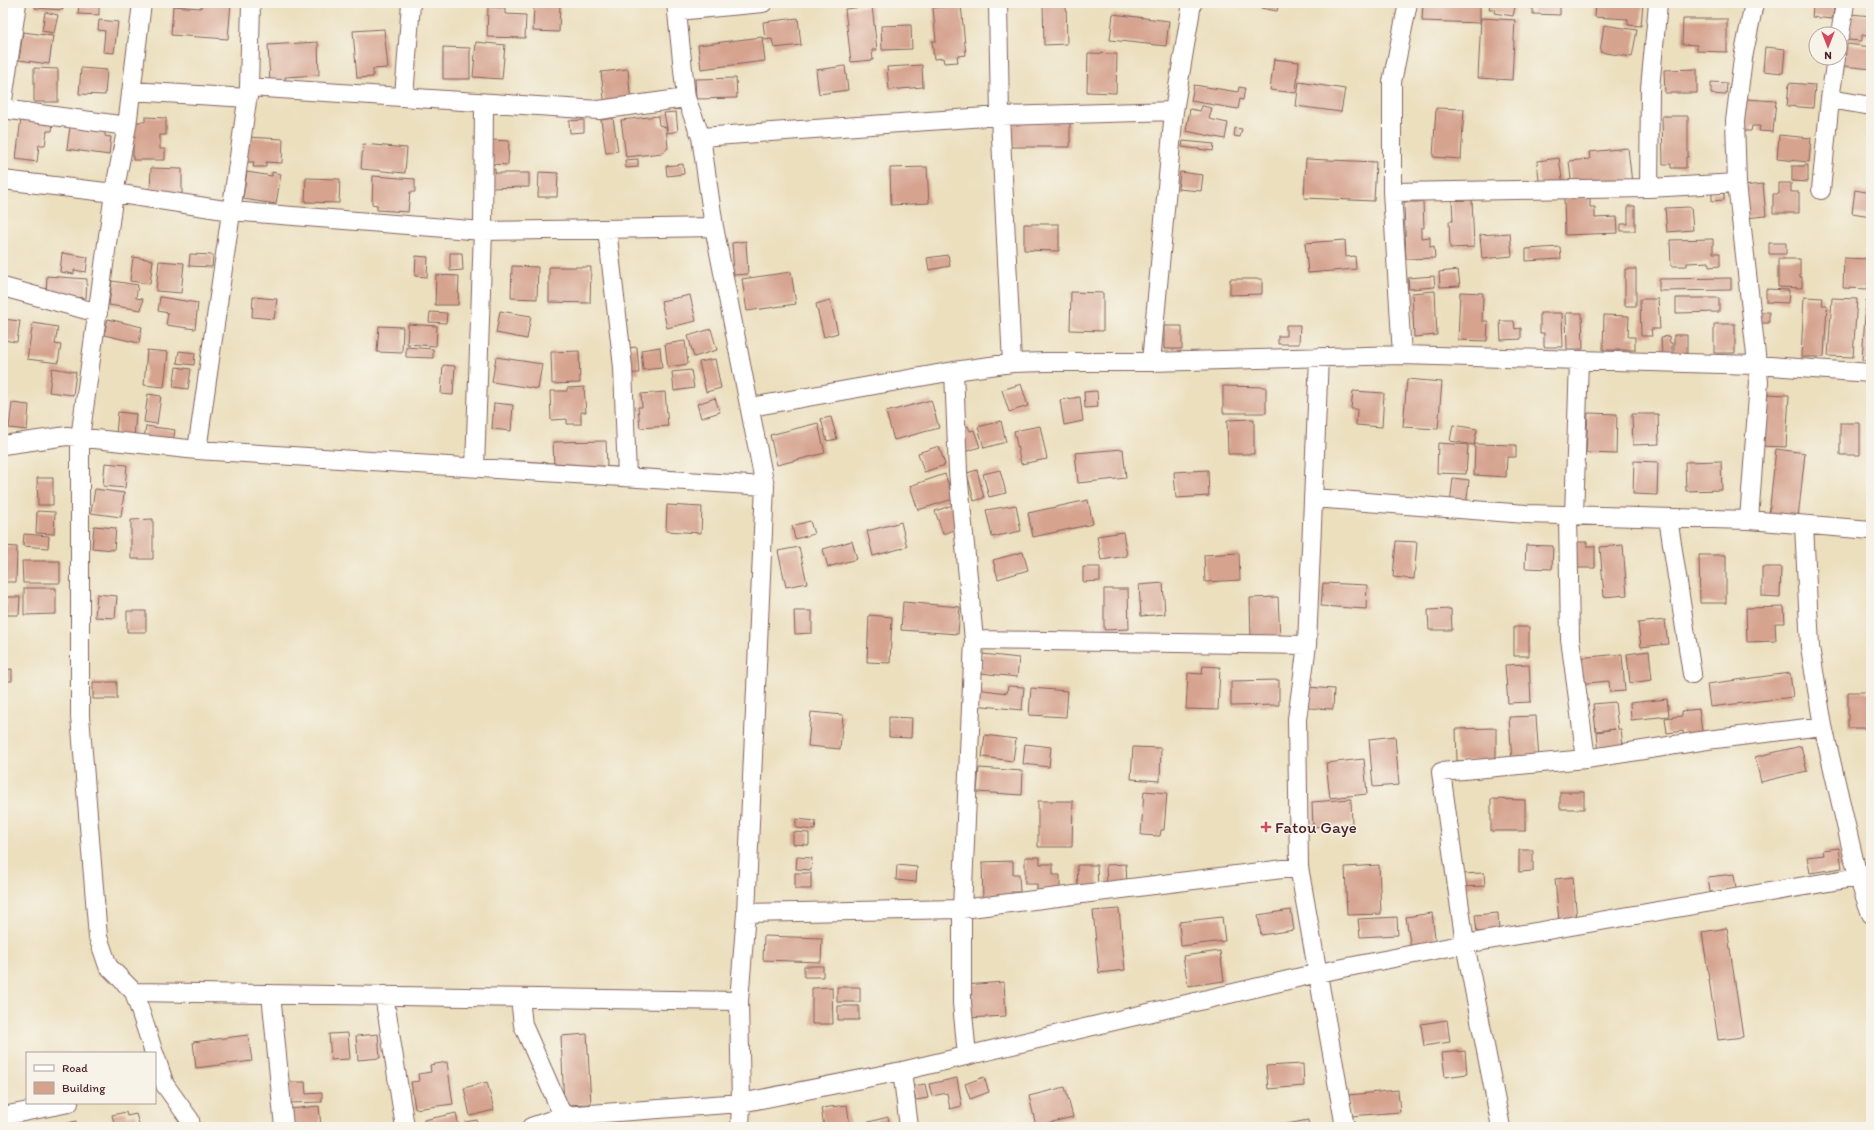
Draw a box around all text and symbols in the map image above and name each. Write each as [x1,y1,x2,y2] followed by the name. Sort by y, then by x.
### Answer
[1808,26,1848,66] north arrow
[1824,49,1832,62] text: N
[1275,817,1357,837] place label: Fatou Gaye
[1260,821,1272,833] marker: Fatou Gaye
[26,1052,156,1104] legend
[62,1061,88,1075] text: Road
[62,1081,106,1095] text: Building

